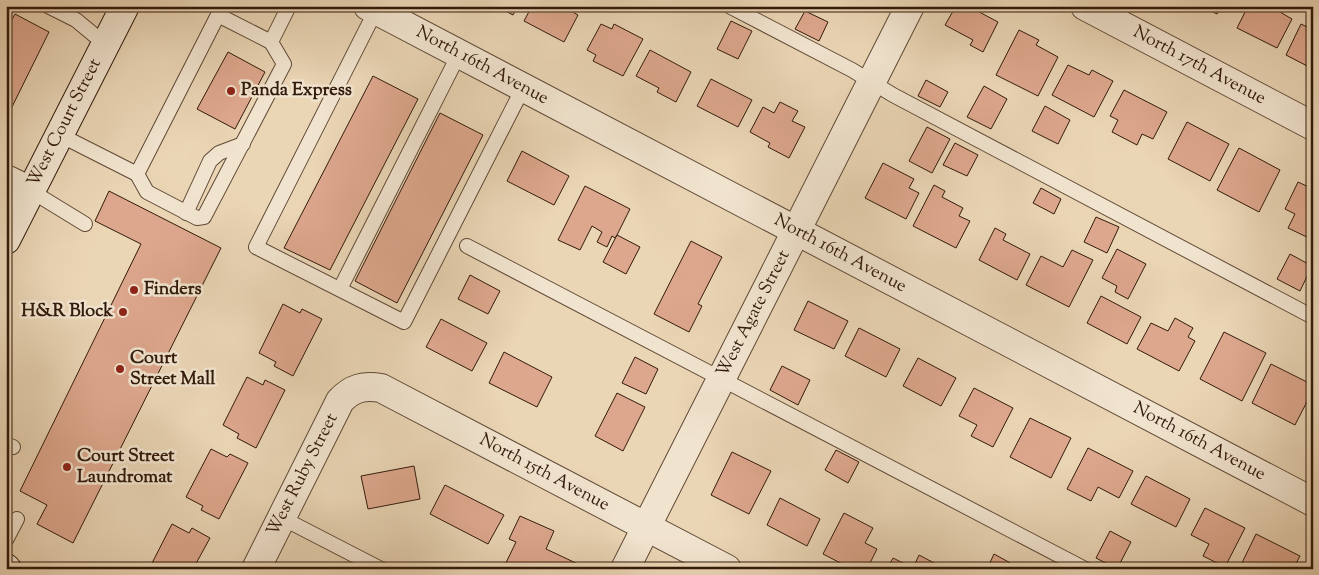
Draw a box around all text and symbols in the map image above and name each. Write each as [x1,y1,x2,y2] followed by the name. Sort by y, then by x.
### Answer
[411,20,553,112] street label: North 16th Avenue
[1128,20,1270,112] street label: North 17th Avenue
[21,54,109,192] street label: West Court Street
[241,78,352,104] place label: Panda Express
[225,85,237,97] marker: Panda Express
[769,208,911,300] street label: North 16th Avenue
[711,246,797,382] street label: West Agate Street
[144,277,201,303] place label: Finders
[128,284,140,296] marker: Finders
[21,299,113,325] place label: H&R Block
[117,306,129,318] marker: H&R Block
[130,346,216,393] place label: Court Street Mall
[114,363,126,375] marker: Court Street Mall
[1128,396,1270,488] street label: North 16th Avenue
[261,409,345,541] street label: West Ruby Street
[474,428,614,518] street label: North 15th Avenue
[77,444,175,491] place label: Court Street Laundromat
[61,461,73,473] marker: Court Street Laundromat

